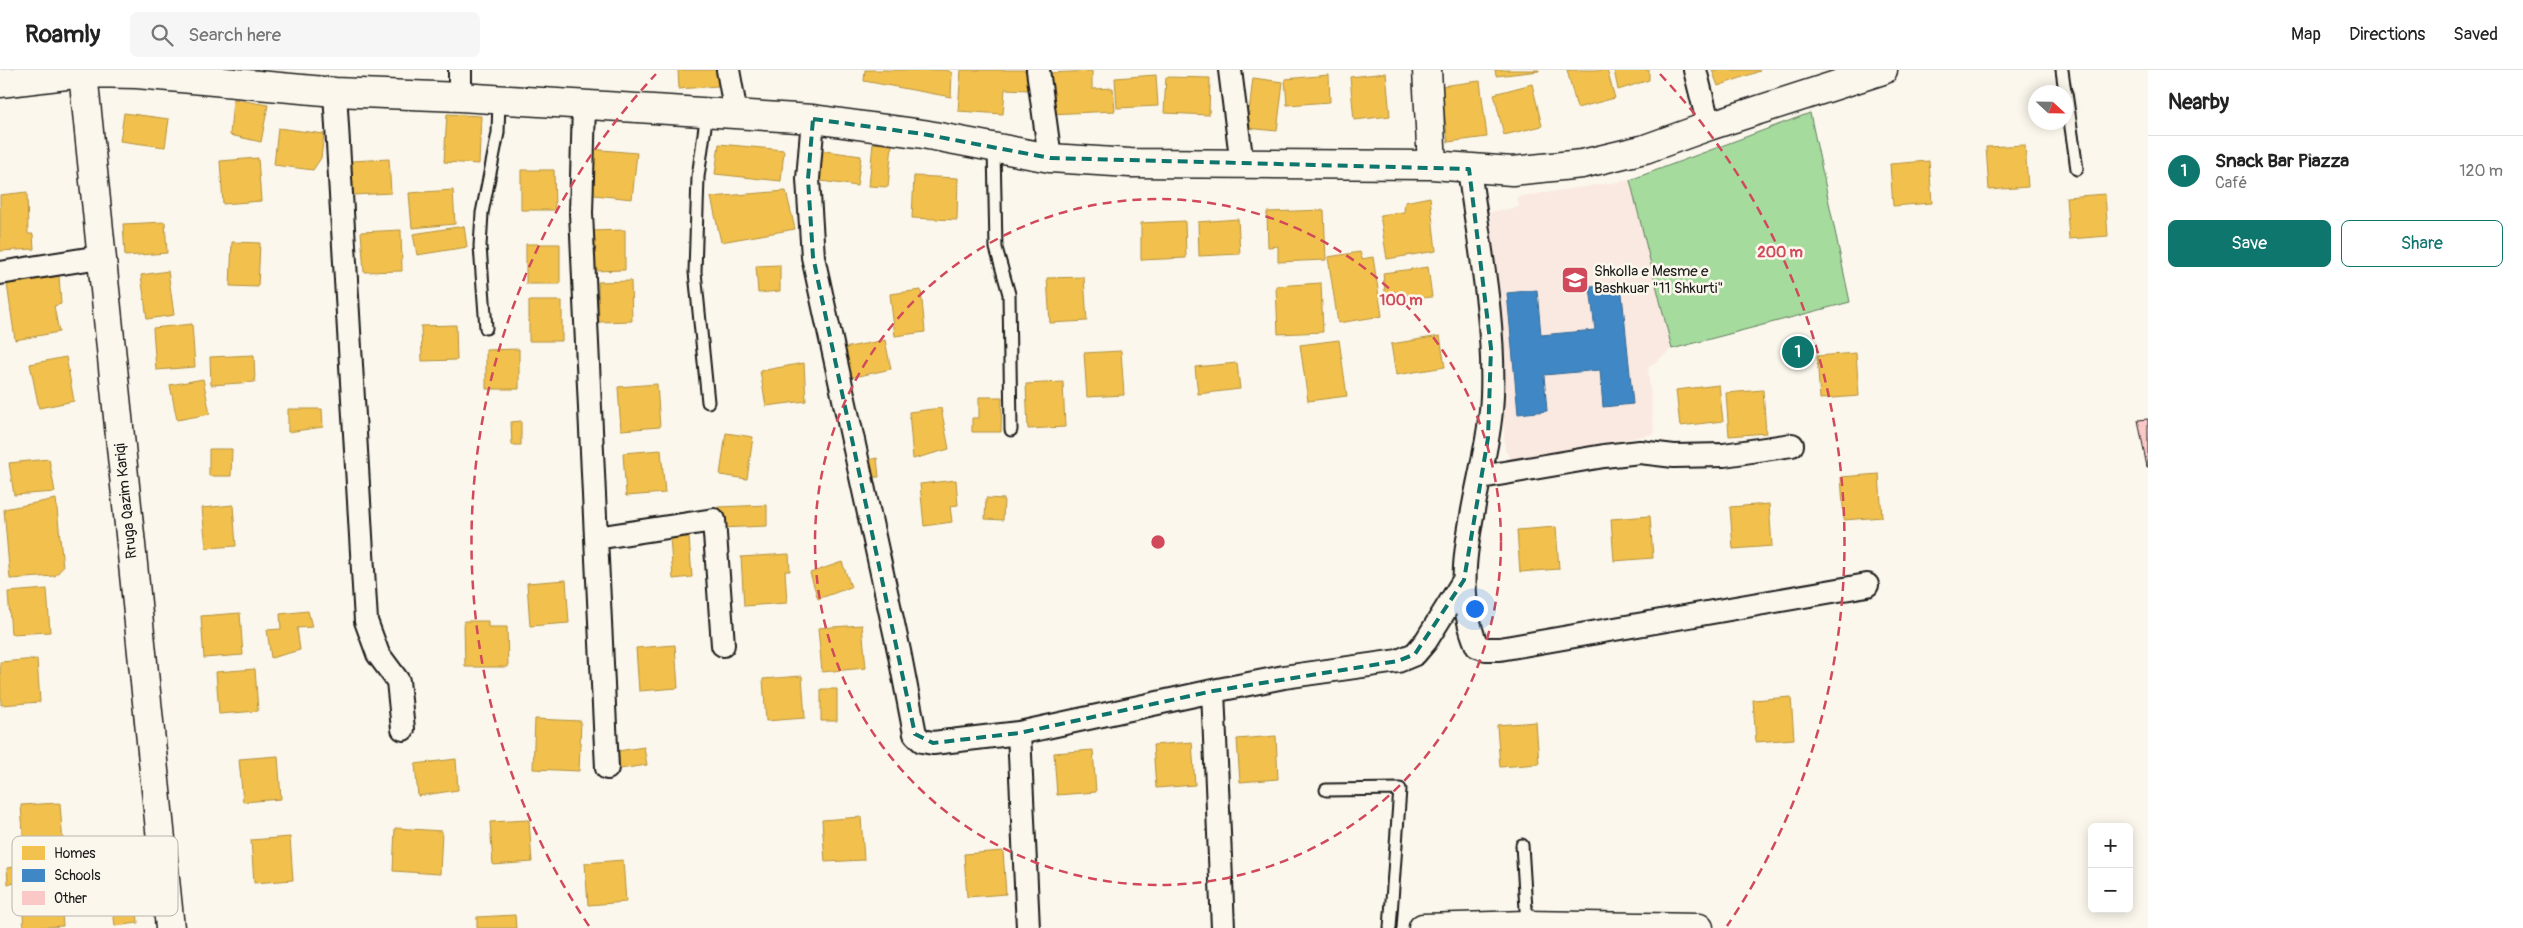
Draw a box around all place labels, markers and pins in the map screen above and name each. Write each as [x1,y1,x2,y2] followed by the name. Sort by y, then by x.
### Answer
[1594,262,1723,298] place label: Shkolla e Mesme e Bashkuar "11 Shkurti"
[1560,265,1590,295] school or university icon: Shkolla e Mesme e Bashkuar "11 Shkurti"
[1782,333,1814,371] pin: 1
[1149,533,1167,551] centre of rings

